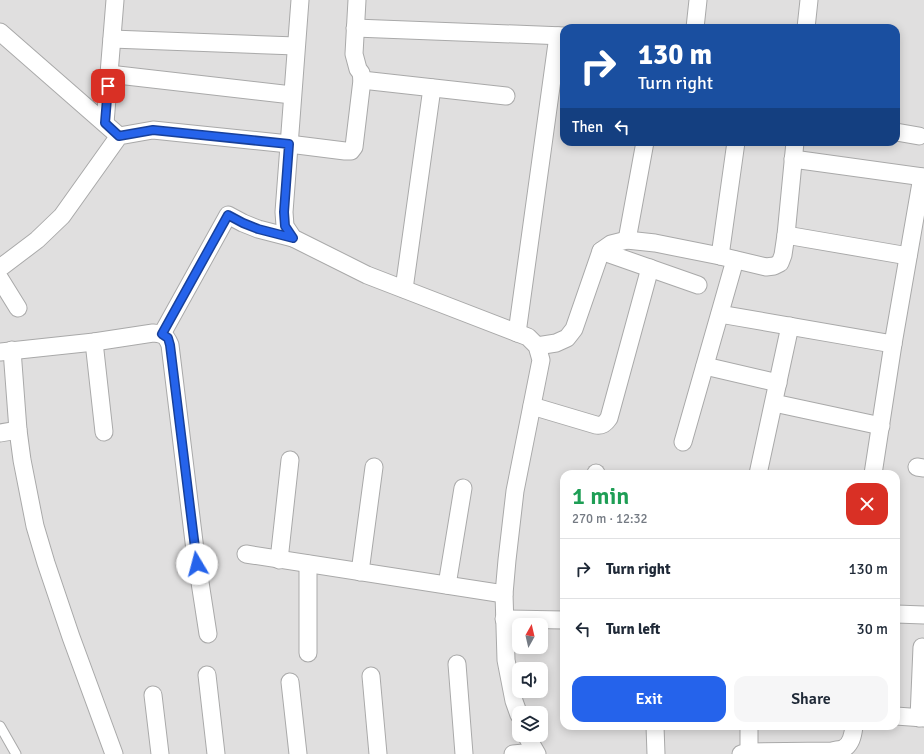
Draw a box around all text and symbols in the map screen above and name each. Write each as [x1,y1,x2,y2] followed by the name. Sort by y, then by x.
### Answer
[638,38,712,72] text: 130 m
[572,40,624,92] icon: right
[91,69,125,103] pin
[638,72,713,94] text: Turn right
[97,75,119,97] icon: arrive
[611,116,633,138] icon: left
[572,118,603,136] text: Then
[572,481,629,511] text: 1 min
[846,483,888,525] button: close
[572,511,648,527] text: 270 m · 12:32
[176,543,218,585] position arrow
[572,558,594,580] icon: right
[606,560,671,578] text: Turn right
[848,560,888,578] text: 130 m
[512,618,548,654] north arrow
[512,618,548,742] map controls
[572,618,594,640] icon: left
[606,620,660,638] text: Turn left
[857,620,888,638] text: 30 m
[512,662,548,698] button: sound
[572,676,726,722] button: Exit
[734,676,888,722] button: Share
[512,706,548,742] button: layers

